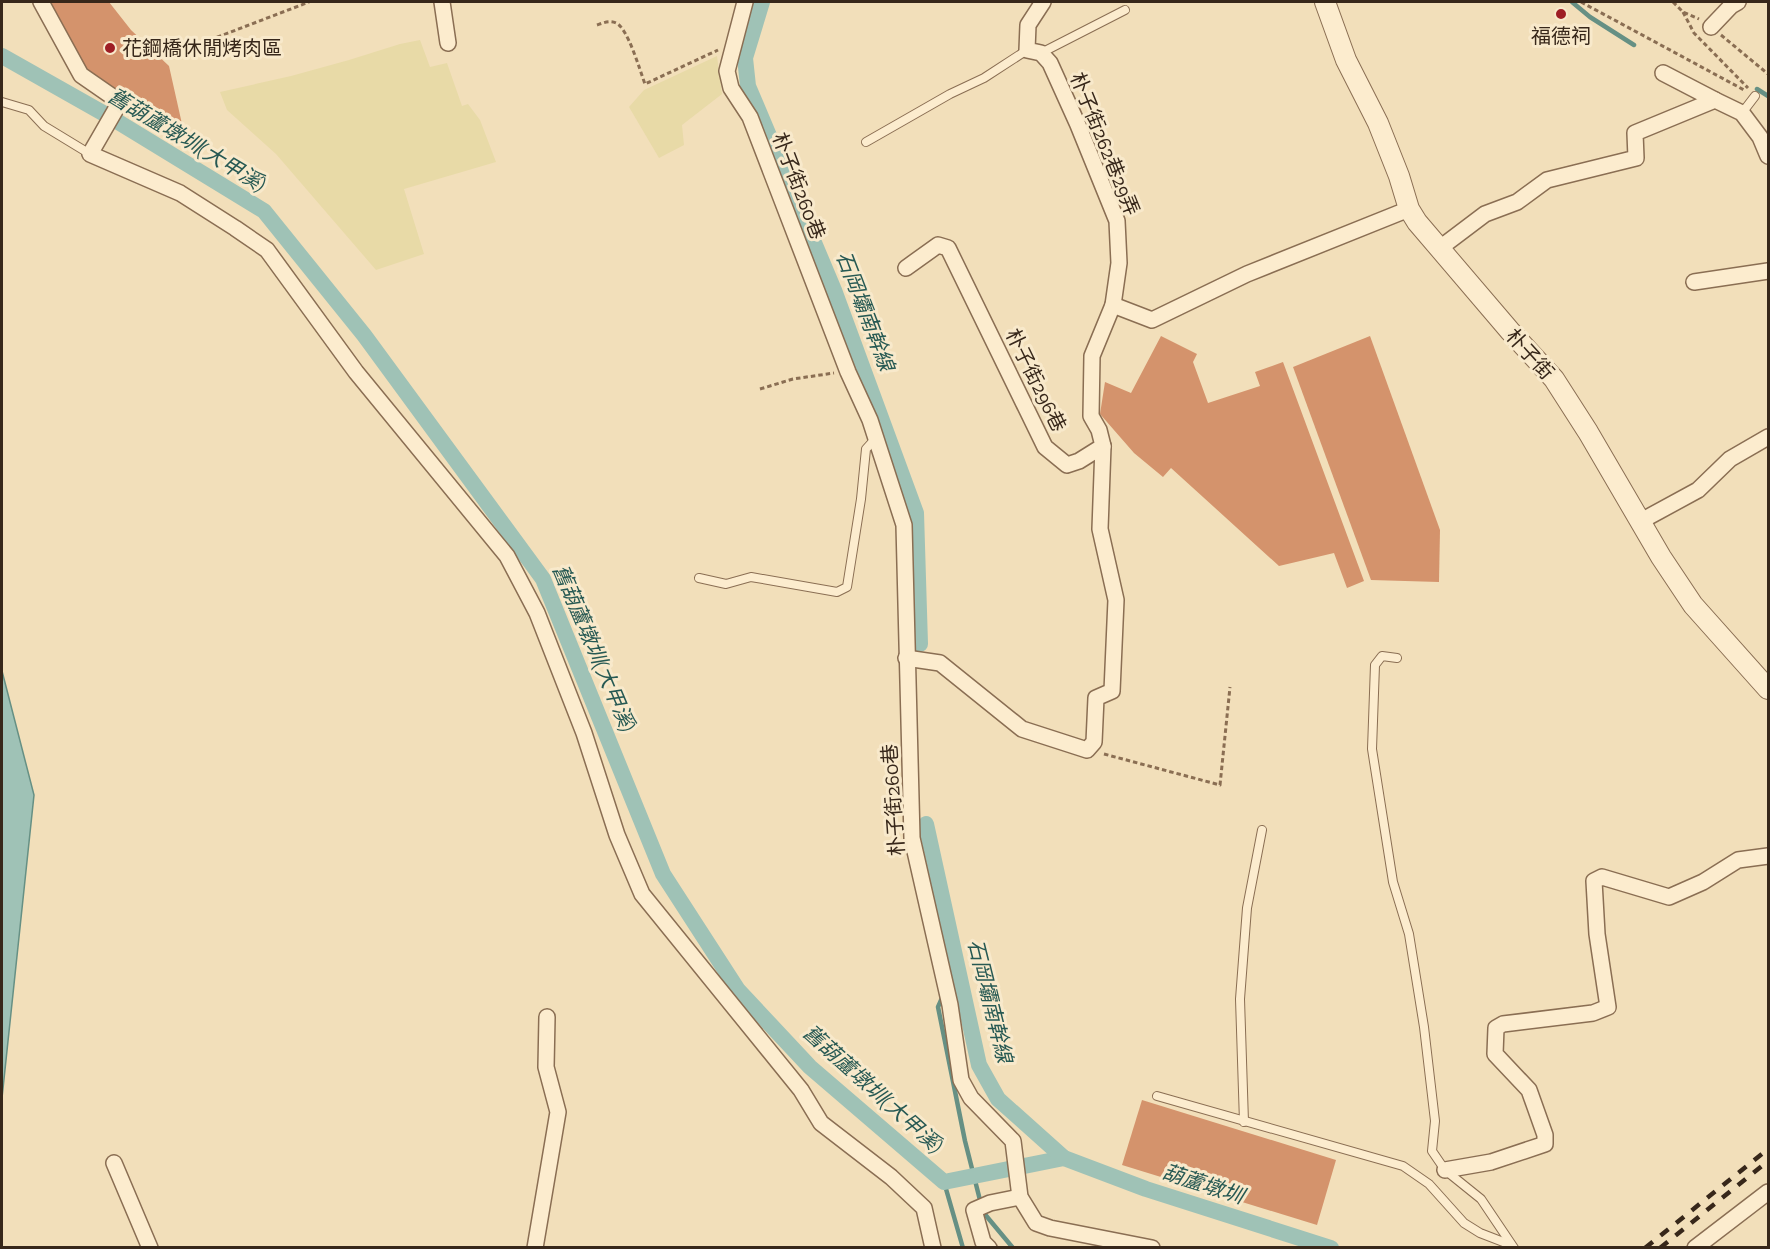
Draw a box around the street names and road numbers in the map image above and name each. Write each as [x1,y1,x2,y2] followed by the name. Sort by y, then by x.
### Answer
[1065,69,1145,219] street label: 朴子街262巷29弄
[768,129,830,243] street label: 朴子街260巷
[1501,324,1559,384] street label: 朴子街
[1001,325,1071,435] street label: 朴子街296巷
[877,743,909,857] street label: 朴子街260巷

